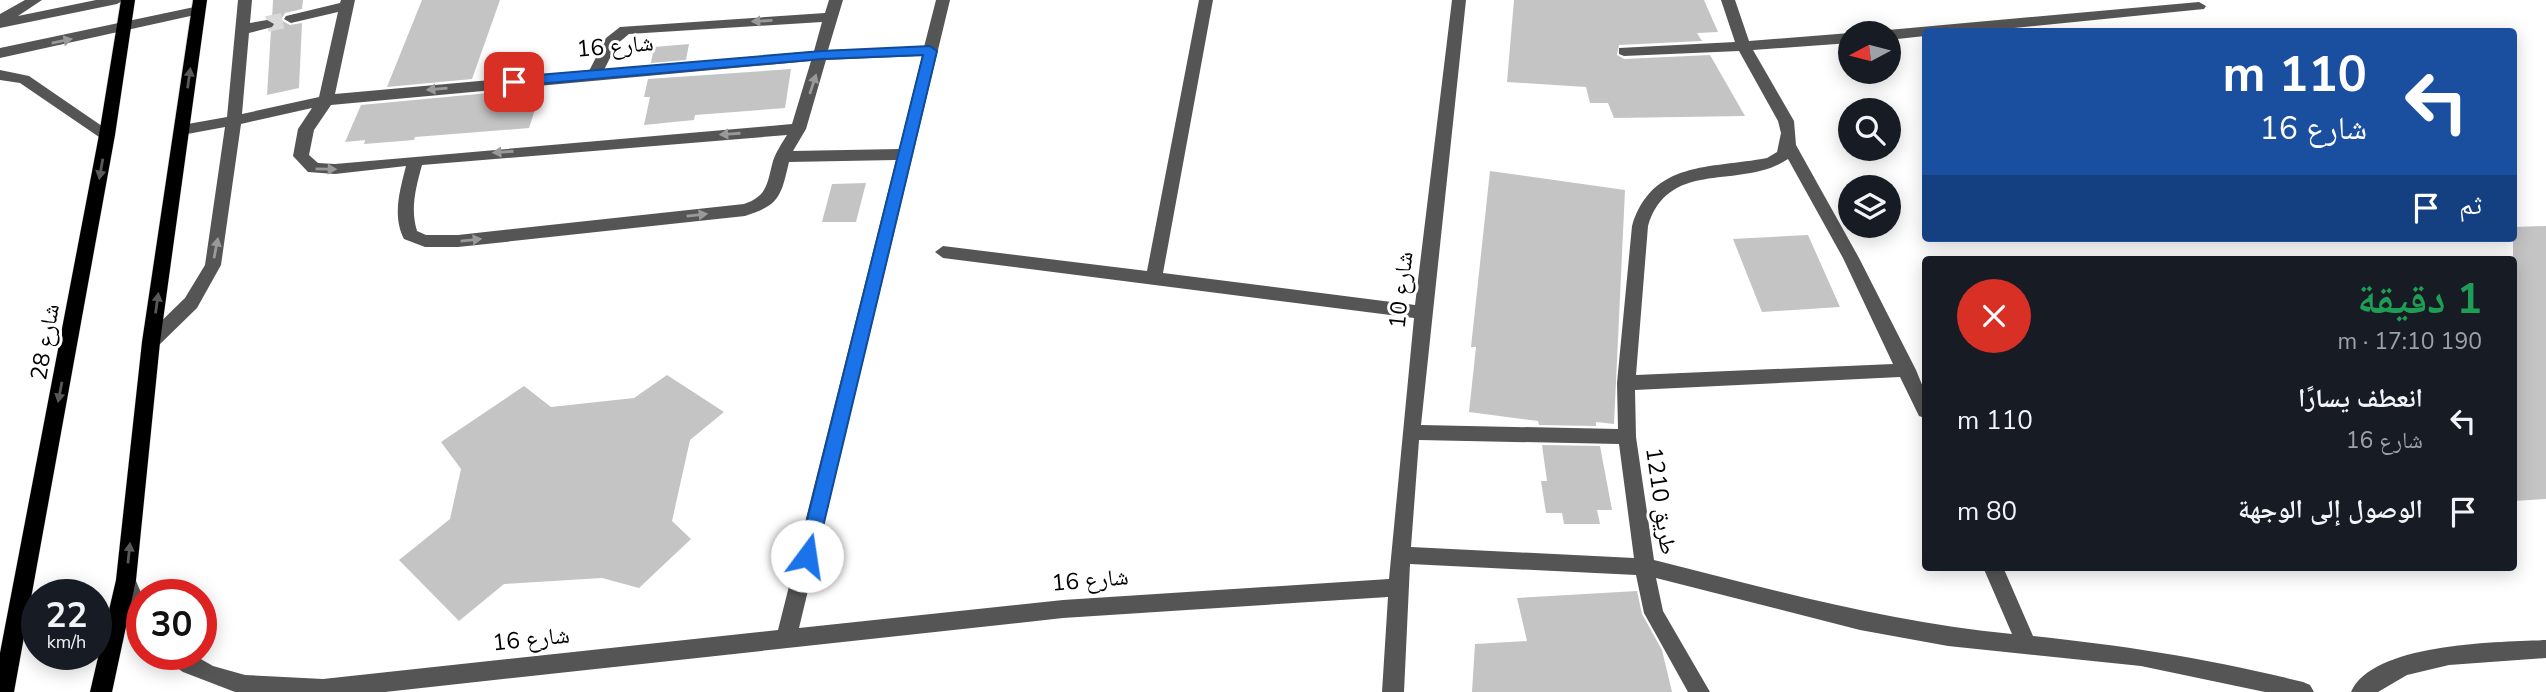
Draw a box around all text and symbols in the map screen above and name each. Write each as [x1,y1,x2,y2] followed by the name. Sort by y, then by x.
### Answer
[751,15,773,26] one-way arrow
[1838,21,1900,84] north arrow
[1838,21,1901,238] map controls
[575,27,655,65] street label: شارع 16
[51,35,73,46] one-way arrow
[2223,41,2367,108] text: 110 m
[484,52,544,112] pin
[2391,56,2482,147] icon: left
[495,63,533,101] icon: arrive
[184,66,195,88] one-way arrow
[808,73,818,94] one-way arrow
[426,84,448,95] one-way arrow
[1838,98,1901,161] button: search
[2260,107,2367,150] text: شارع 16
[719,129,741,140] one-way arrow
[492,147,514,158] one-way arrow
[95,158,106,180] one-way arrow
[316,163,338,174] one-way arrow
[1838,175,1901,238] button: layers
[2459,188,2482,223] text: ثم
[2407,189,2445,227] icon: arrive
[686,210,708,221] one-way arrow
[460,234,482,245] one-way arrow
[211,237,222,259] one-way arrow
[1382,250,1420,330] street label: شارع 10
[2357,271,2482,328] text: 1 دقيقة
[1957,279,2031,353] button: close
[151,292,162,314] one-way arrow
[23,301,67,383] street label: شارع 28
[2337,326,2482,357] text: 190 m · 17:10
[2298,381,2423,416] text: انعطف يسارًا
[55,382,66,404] one-way arrow
[2444,402,2482,440] icon: left
[1957,403,2033,438] text: 110 m
[2346,425,2423,456] text: شارع 16
[1638,445,1684,557] street label: طريق 1210
[2238,492,2423,527] text: الوصول إلى الوجهة
[2444,493,2482,531] icon: arrive
[1957,494,2017,529] text: 80 m
[770,519,844,593] position arrow
[124,542,135,564] one-way arrow
[1050,561,1130,599] street label: شارع 16
[126,579,217,670] speed limit sign: 30
[45,592,88,639] text: 22
[491,620,571,658] street label: شارع 16
[47,630,86,654] text: km/h

